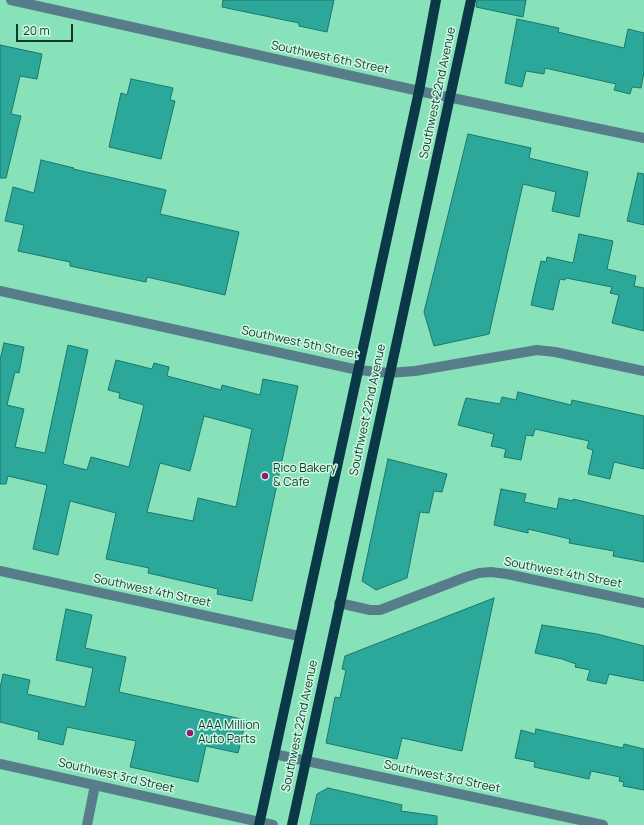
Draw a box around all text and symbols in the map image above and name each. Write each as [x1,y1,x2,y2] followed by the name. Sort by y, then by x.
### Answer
[18,16,75,42] scale bar
[23,22,50,39] text: 20 m
[417,26,459,160] street label: Southwest 22nd Avenue
[270,38,390,78] street label: Southwest 6th Street
[240,324,360,362] street label: Southwest 5th Street
[347,343,389,477] street label: Southwest 22nd Avenue
[273,462,337,490] place label: Rico Bakery & Cafe
[260,471,270,481] marker: Rico Bakery & Cafe
[503,555,623,591] street label: Southwest 4th Street
[92,572,212,610] street label: Southwest 4th Street
[279,659,321,793] street label: Southwest 22nd Avenue
[198,719,260,747] place label: AAA Million Auto Parts
[185,728,195,738] marker: AAA Million Auto Parts
[57,756,175,796] street label: Southwest 3rd Street
[382,758,502,796] street label: Southwest 3rd Street

